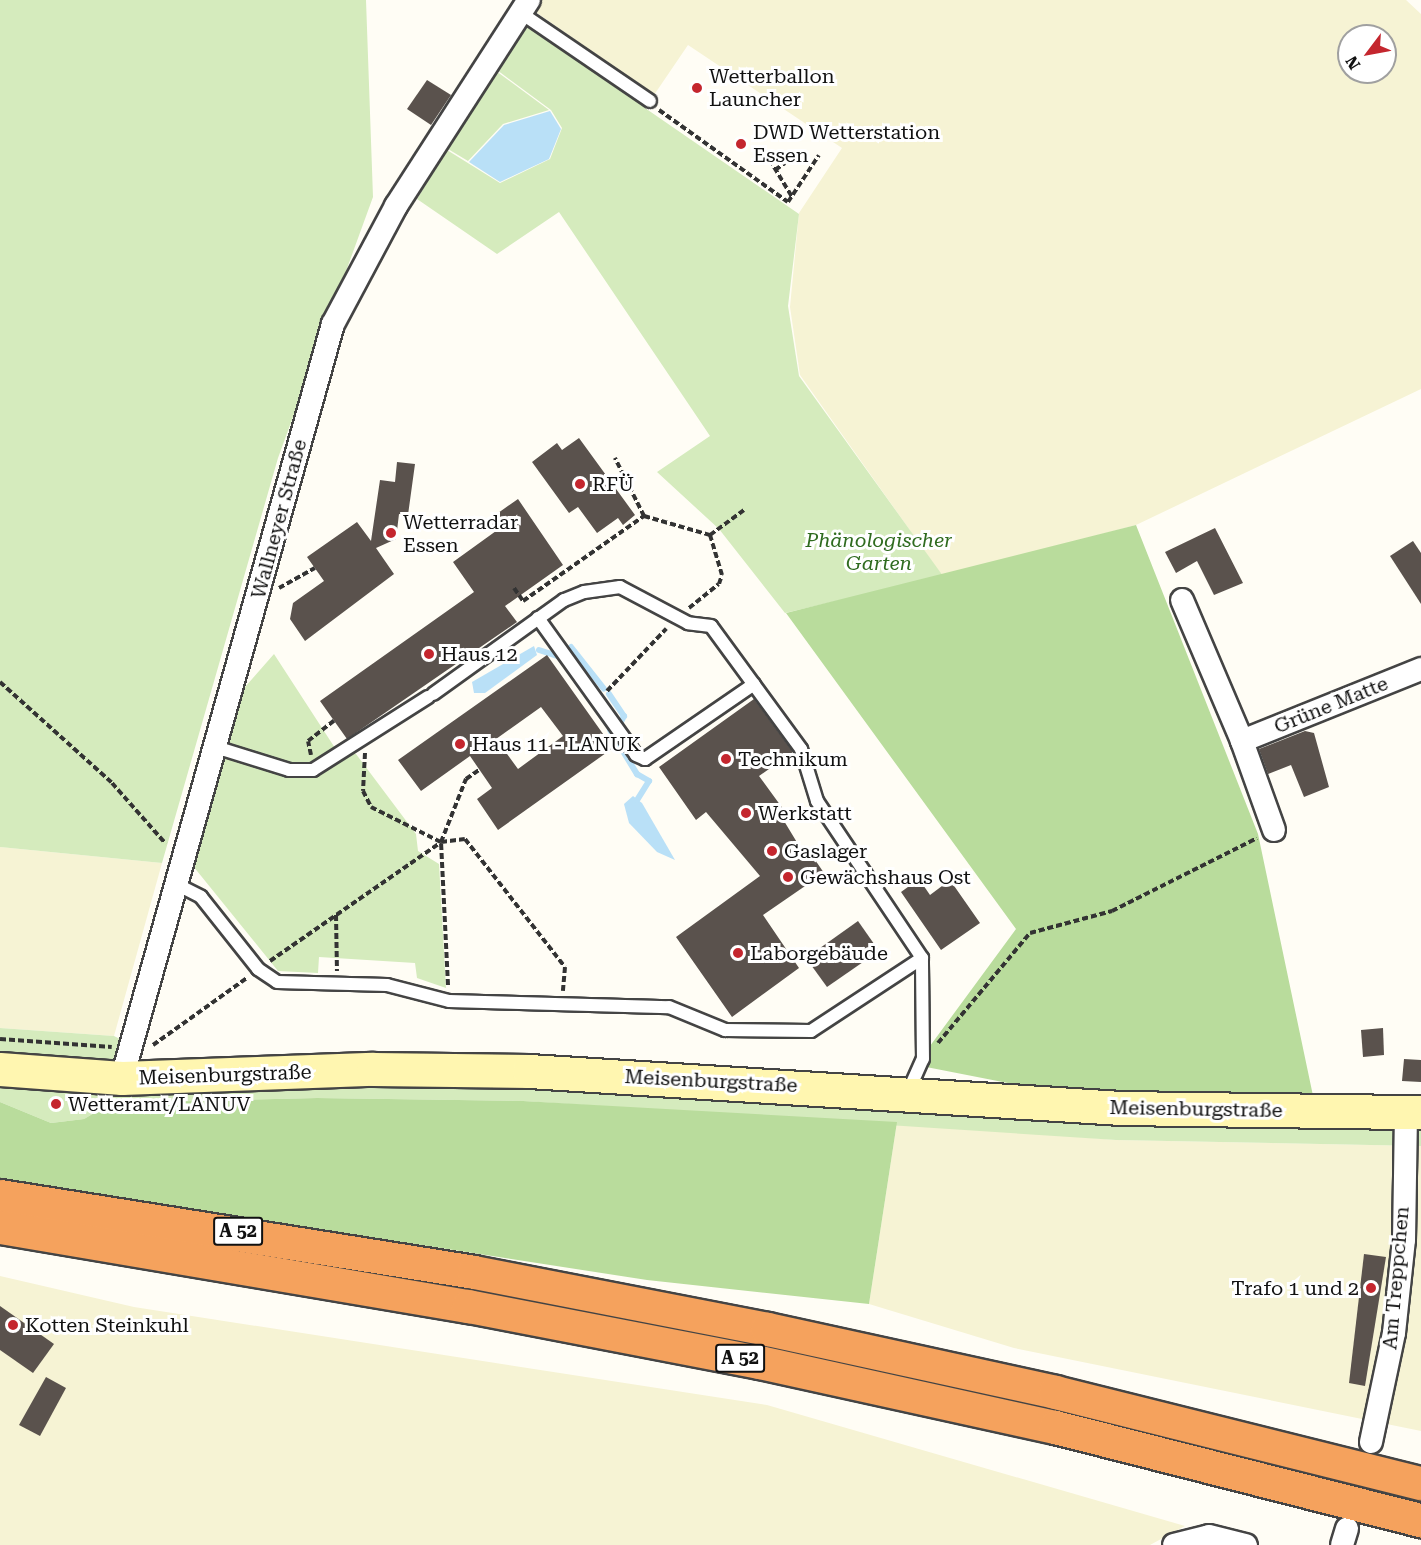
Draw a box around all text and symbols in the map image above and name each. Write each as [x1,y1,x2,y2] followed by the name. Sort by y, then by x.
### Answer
[1337,24,1397,84] north arrow
[1342,52,1364,73] text: N
[709,64,835,111] place label: Wetterballon Launcher
[690,81,704,95] marker: Wetterballon Launcher
[753,120,940,167] place label: DWD Wetterstation Essen
[734,137,748,151] marker: DWD Wetterstation Essen
[246,437,312,601] street label: Wallneyer Straße
[592,472,634,496] place label: RFÜ
[573,477,587,491] marker: RFÜ
[403,510,518,557] place label: Wetterradar Essen
[384,526,398,540] marker: Wetterradar Essen
[806,529,952,576] park label: Phänologischer Garten
[441,642,518,666] place label: Haus 12
[422,647,436,661] marker: Haus 12
[1271,671,1391,739] street label: Grüne Matte
[472,732,641,756] place label: Haus 11 - LANUK
[453,737,467,751] marker: Haus 11 - LANUK
[738,747,848,771] place label: Technikum
[719,752,733,766] marker: Technikum
[758,801,852,825] place label: Werkstatt
[739,806,753,820] marker: Werkstatt
[784,839,867,863] place label: Gaslager
[765,844,779,858] marker: Gaslager
[800,865,971,889] place label: Gewächshaus Ost
[781,870,795,884] marker: Gewächshaus Ost
[750,941,888,965] place label: Laborgebäude
[731,946,745,960] marker: Laborgebäude
[138,1060,312,1090] street label: Meisenburgstraße
[624,1064,798,1098] street label: Meisenburgstraße
[68,1092,251,1116] place label: Wetteramt/LANUV
[1109,1095,1283,1123] street label: Meisenburgstraße
[49,1097,63,1111] marker: Wetteramt/LANUV
[1378,1205,1414,1351] street label: Am Treppchen
[212,1216,264,1246] road number: A 52
[1231,1276,1359,1300] place label: Trafo 1 und 2
[1364,1281,1378,1295] marker: Trafo 1 und 2
[25,1313,189,1337] place label: Kotten Steinkuhl
[6,1318,20,1332] marker: Kotten Steinkuhl
[714,1343,766,1373] road number: A 52

